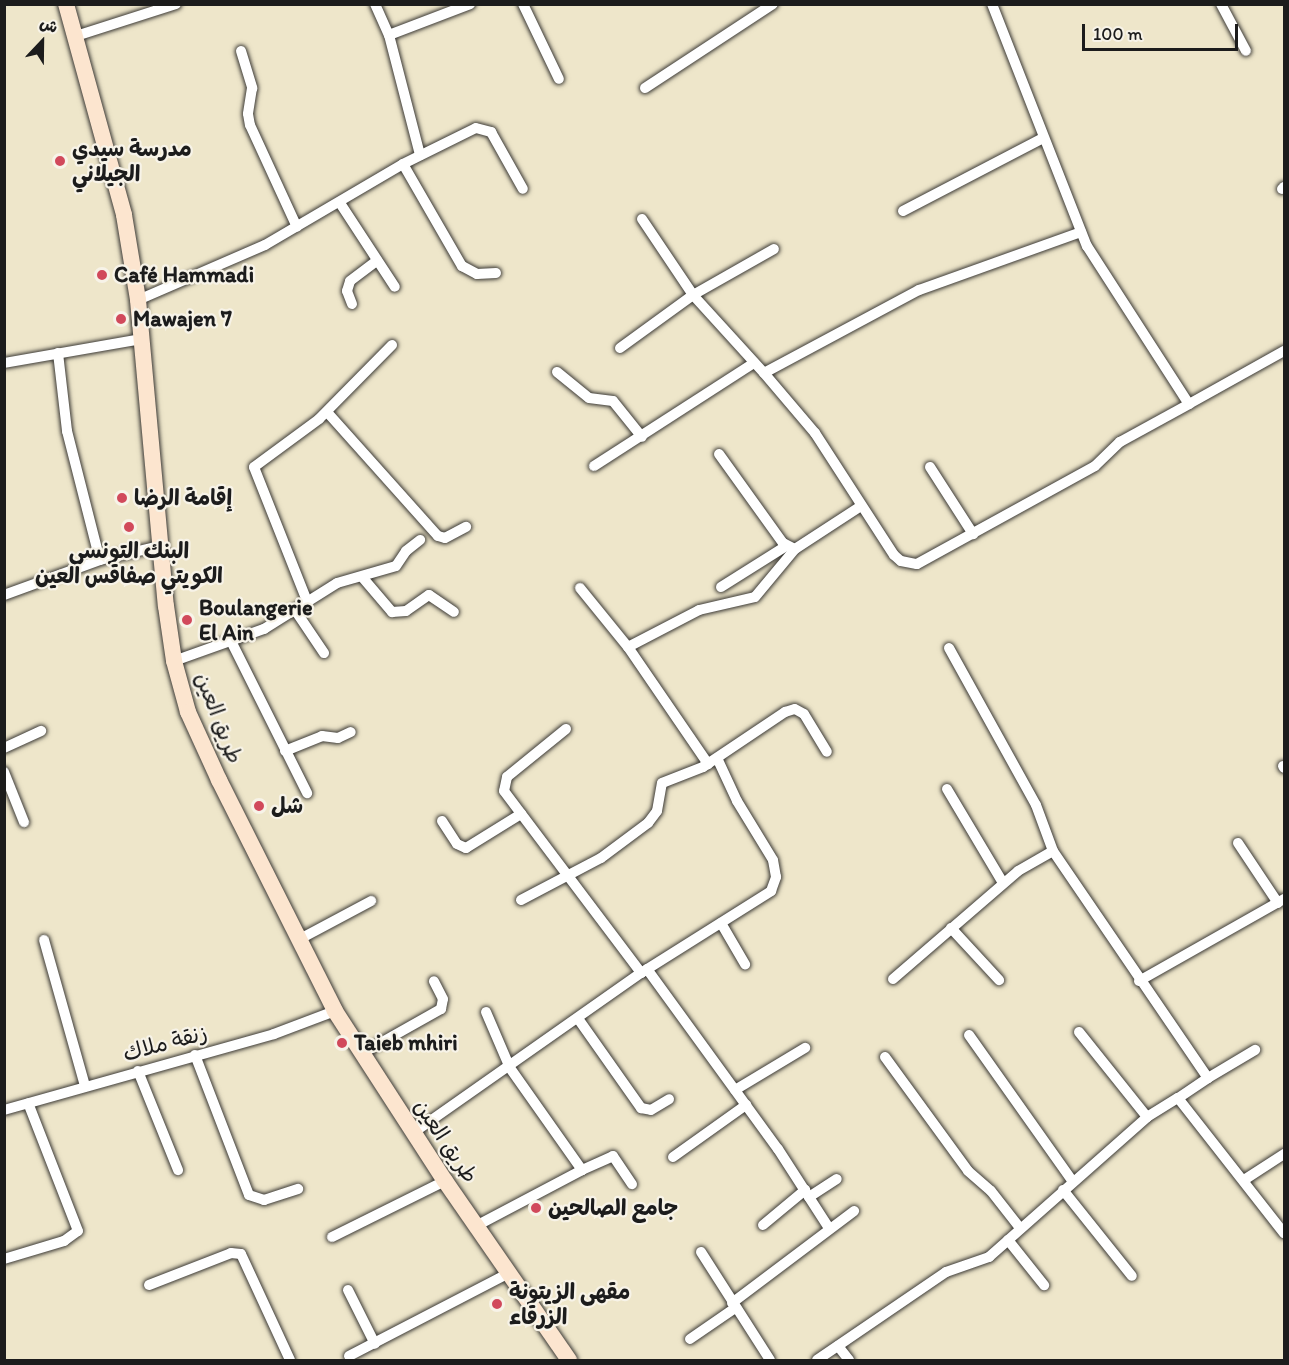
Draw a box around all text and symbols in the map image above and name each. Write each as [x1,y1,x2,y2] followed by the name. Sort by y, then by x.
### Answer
[12,12,72,72] north arrow
[1085,12,1241,50] scale bar
[37,13,61,37] text: ش
[1093,23,1143,45] text: 100 m
[72,135,192,186] place label: مدرسة سيدي الجيلاني
[53,154,67,168] marker: مدرسة سيدي الجيلاني
[114,262,254,288] place label: Café Hammadi
[95,268,109,282] marker: Café Hammadi
[133,306,232,332] place label: Mawajen 7
[114,312,128,326] marker: Mawajen 7
[134,485,232,511] place label: إقامة الرضا
[115,491,129,505] marker: إقامة الرضا
[122,520,136,534] marker: البنك التونسي الكويتي صفاقس العين
[35,537,223,588] place label: البنك التونسي الكويتي صفاقس العين
[199,594,313,646] place label: Boulangerie El Ain
[180,613,194,627] marker: Boulangerie El Ain
[190,669,248,767] street label: طريق العين
[271,793,303,819] place label: شل
[252,799,266,813] marker: شل
[120,1019,210,1067] street label: زنقة ملاك
[354,1030,458,1056] place label: Taieb mhiri
[335,1036,349,1050] marker: Taieb mhiri
[408,1094,484,1188] street label: طريق العين
[548,1195,678,1221] place label: جامع الصالحين
[529,1201,543,1215] marker: جامع الصالحين
[509,1278,630,1330] place label: مقهى الزيتونة الزرقاء
[490,1297,504,1311] marker: مقهى الزيتونة الزرقاء

